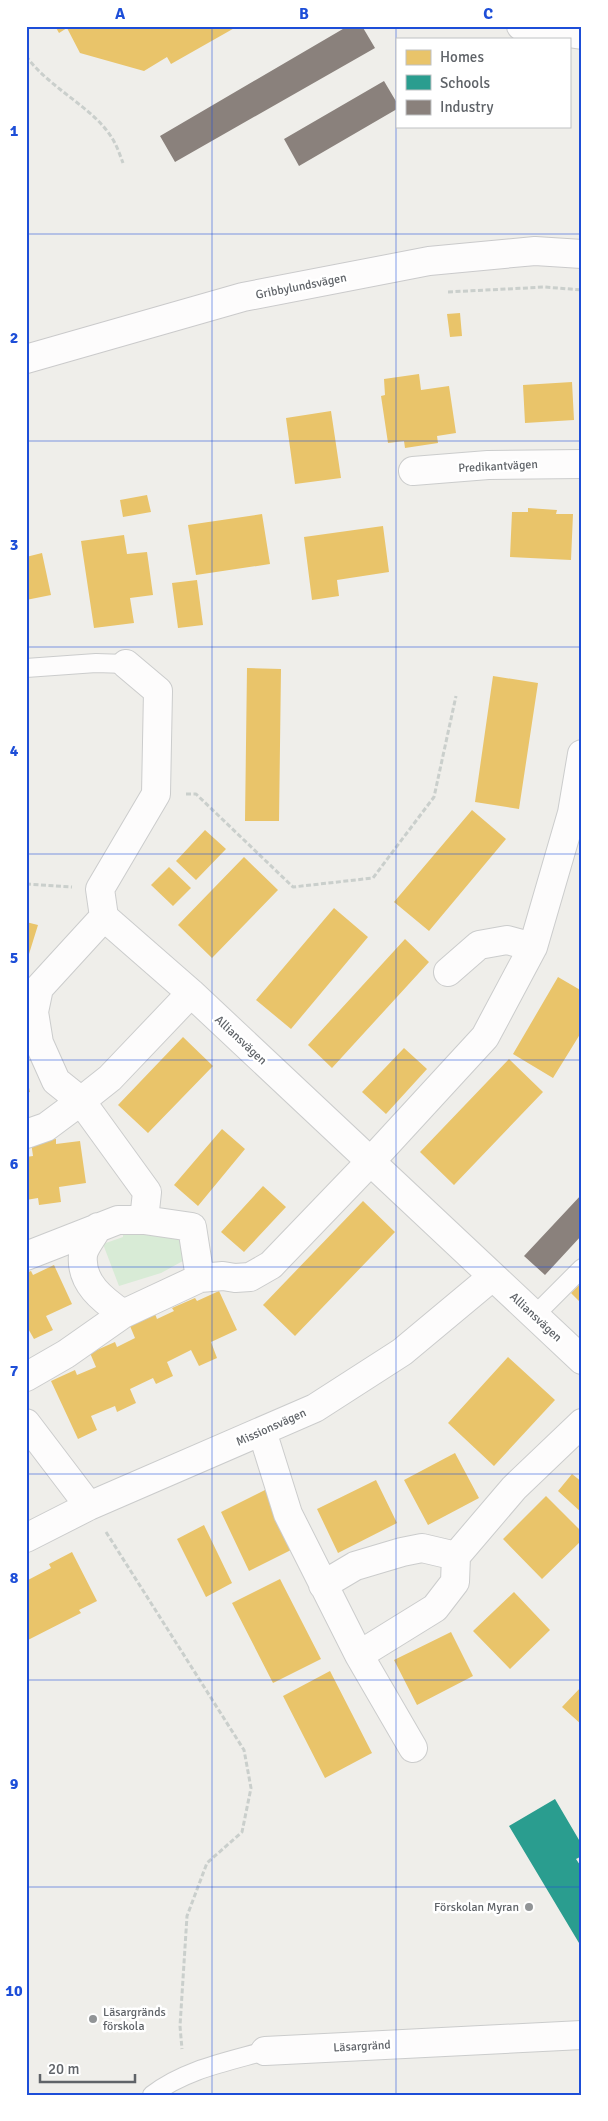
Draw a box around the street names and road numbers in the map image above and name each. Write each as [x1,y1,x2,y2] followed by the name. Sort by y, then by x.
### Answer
[254,270,348,303] street label: Gribbylundsvägen
[458,457,538,476] street label: Predikantvägen
[212,1013,270,1068] street label: Alliansvägen
[507,1290,565,1345] street label: Alliansvägen
[234,1405,309,1450] street label: Missionsvägen
[333,2038,391,2055] street label: Läsargränd

